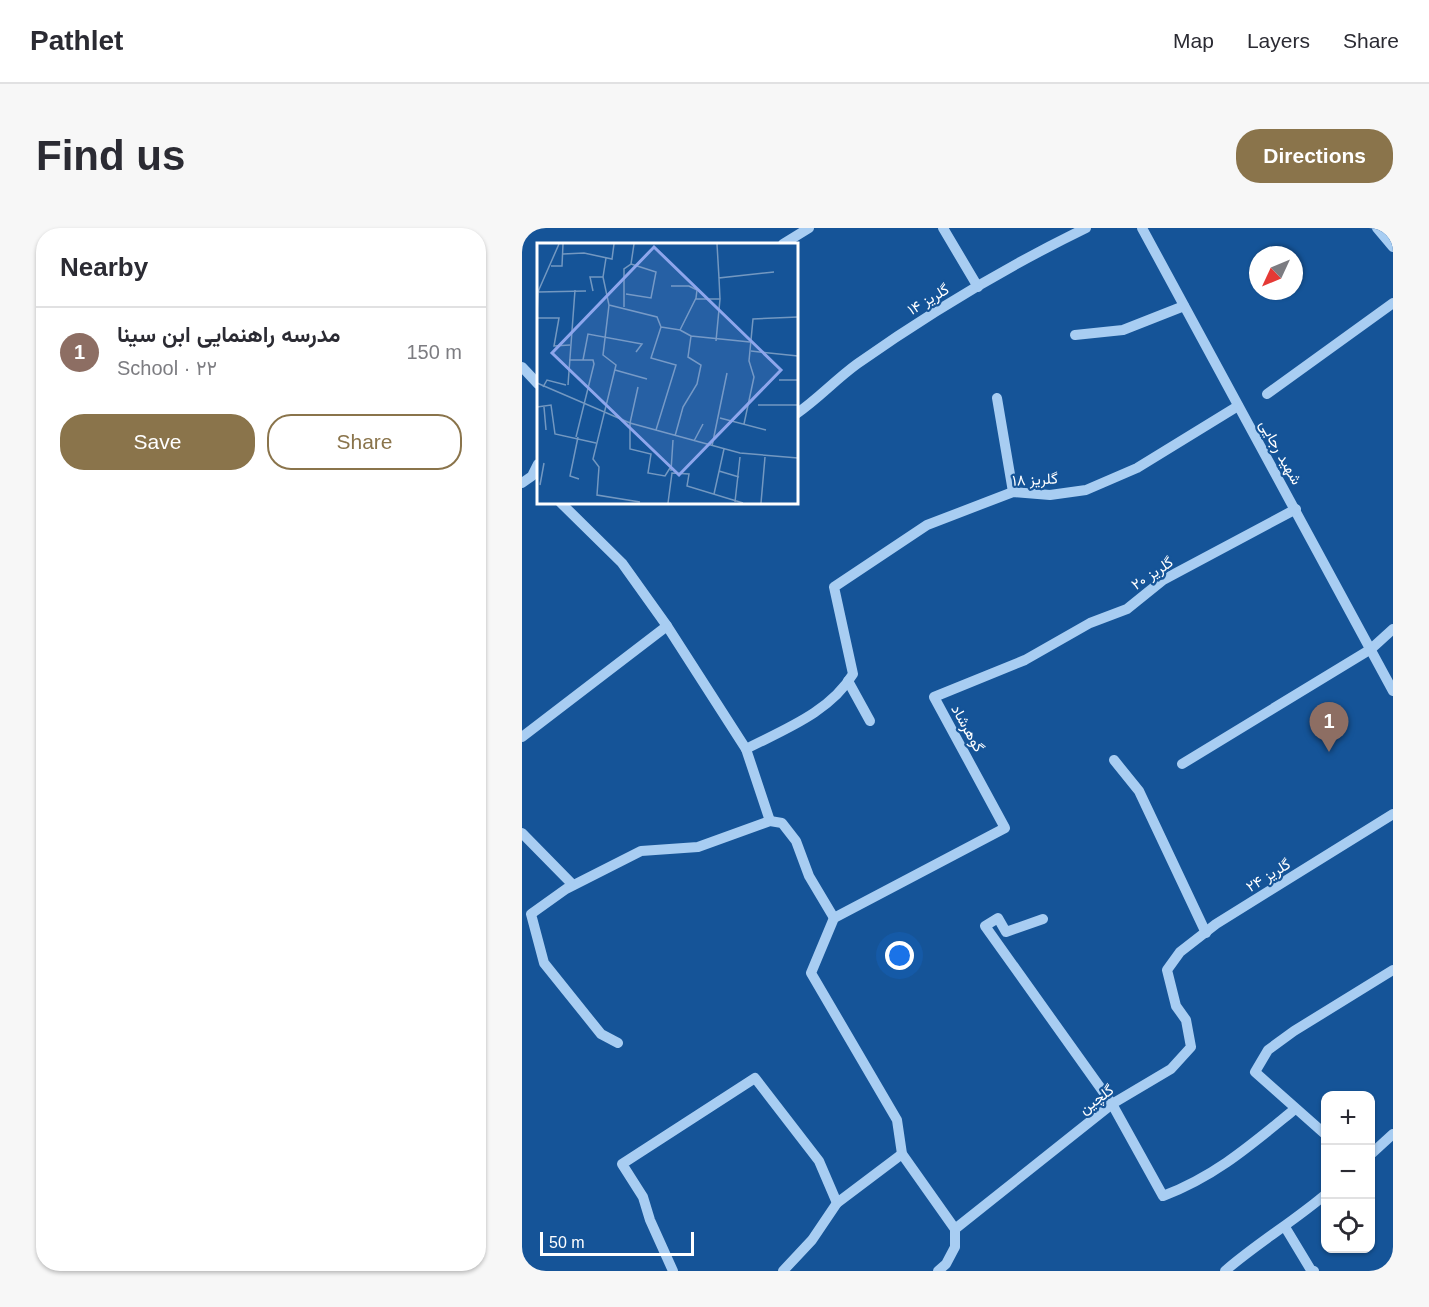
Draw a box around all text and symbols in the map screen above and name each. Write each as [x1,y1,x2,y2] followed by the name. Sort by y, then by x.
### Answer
[30,25,123,56] text: Pathlet
[1173,29,1214,52] text: Map
[1247,29,1310,52] text: Layers
[1343,29,1399,52] text: Share
[1236,129,1393,183] button: Directions
[36,132,185,179] text: Find us
[537,243,798,504] inset map
[1249,246,1303,300] north arrow
[60,252,148,282] text: Nearby
[904,280,953,319] street label: گلریز ۱۴
[117,322,341,347] text: مدرسه راهنمایی ابن سینا
[74,341,85,363] text: 1
[406,341,462,363] text: 150 m
[117,357,217,379] text: School · ۲۲
[60,414,255,470] button: Save
[267,414,462,470] button: Share
[1255,417,1306,488] street label: شهید رجایی
[1012,469,1059,490] street label: گلریز ۱۸
[1128,553,1177,594] street label: گلریز ۲۰
[947,701,988,755] street label: گوهرشاد
[1310,702,1348,752] pin: 1
[1243,855,1294,896] street label: گلریز ۲۴
[885,941,914,970] your location
[1075,1081,1118,1119] street label: گلچین
[1321,1091,1375,1253] map controls
[1321,1091,1375,1145] button: +
[1321,1145,1375,1199] button: −
[1321,1199,1375,1253] button: locate
[540,1229,694,1256] scale bar
[549,1234,585,1251] text: 50 m

